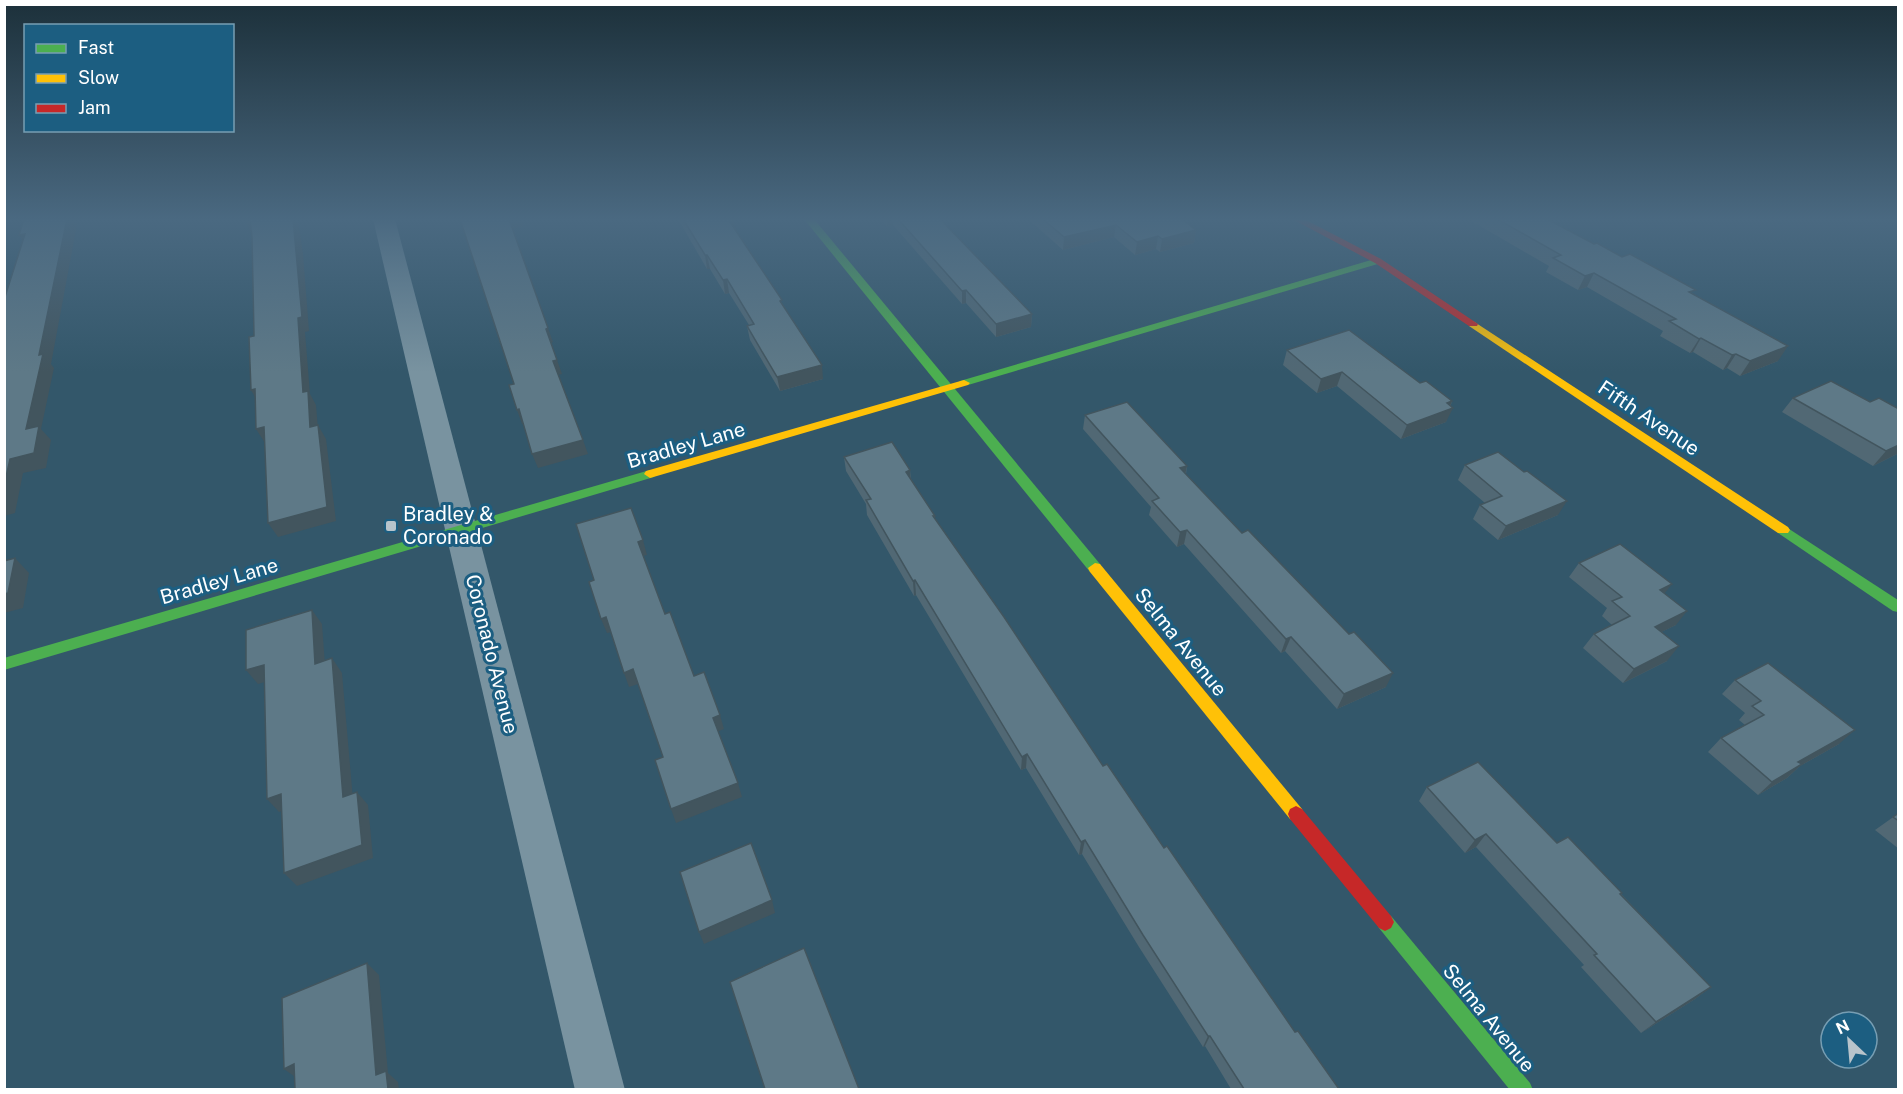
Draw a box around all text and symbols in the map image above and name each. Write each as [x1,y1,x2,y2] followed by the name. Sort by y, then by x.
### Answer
[24,24,234,132] legend
[78,37,114,58] text: Fast
[78,67,119,88] text: Slow
[78,97,111,118] text: Jam
[1594,375,1704,461] street label: Fifth Avenue
[624,417,748,473] street label: Bradley Lane
[403,502,493,549] place label: Bradley & Coronado
[384,519,398,533] marker: Bradley & Coronado
[157,553,281,609] street label: Bradley Lane
[461,572,523,736] street label: Coronado Avenue
[1130,583,1232,701] street label: Selma Avenue
[1438,959,1540,1077] street label: Selma Avenue
[1819,1010,1879,1070] north arrow
[1833,1016,1852,1038] text: N

